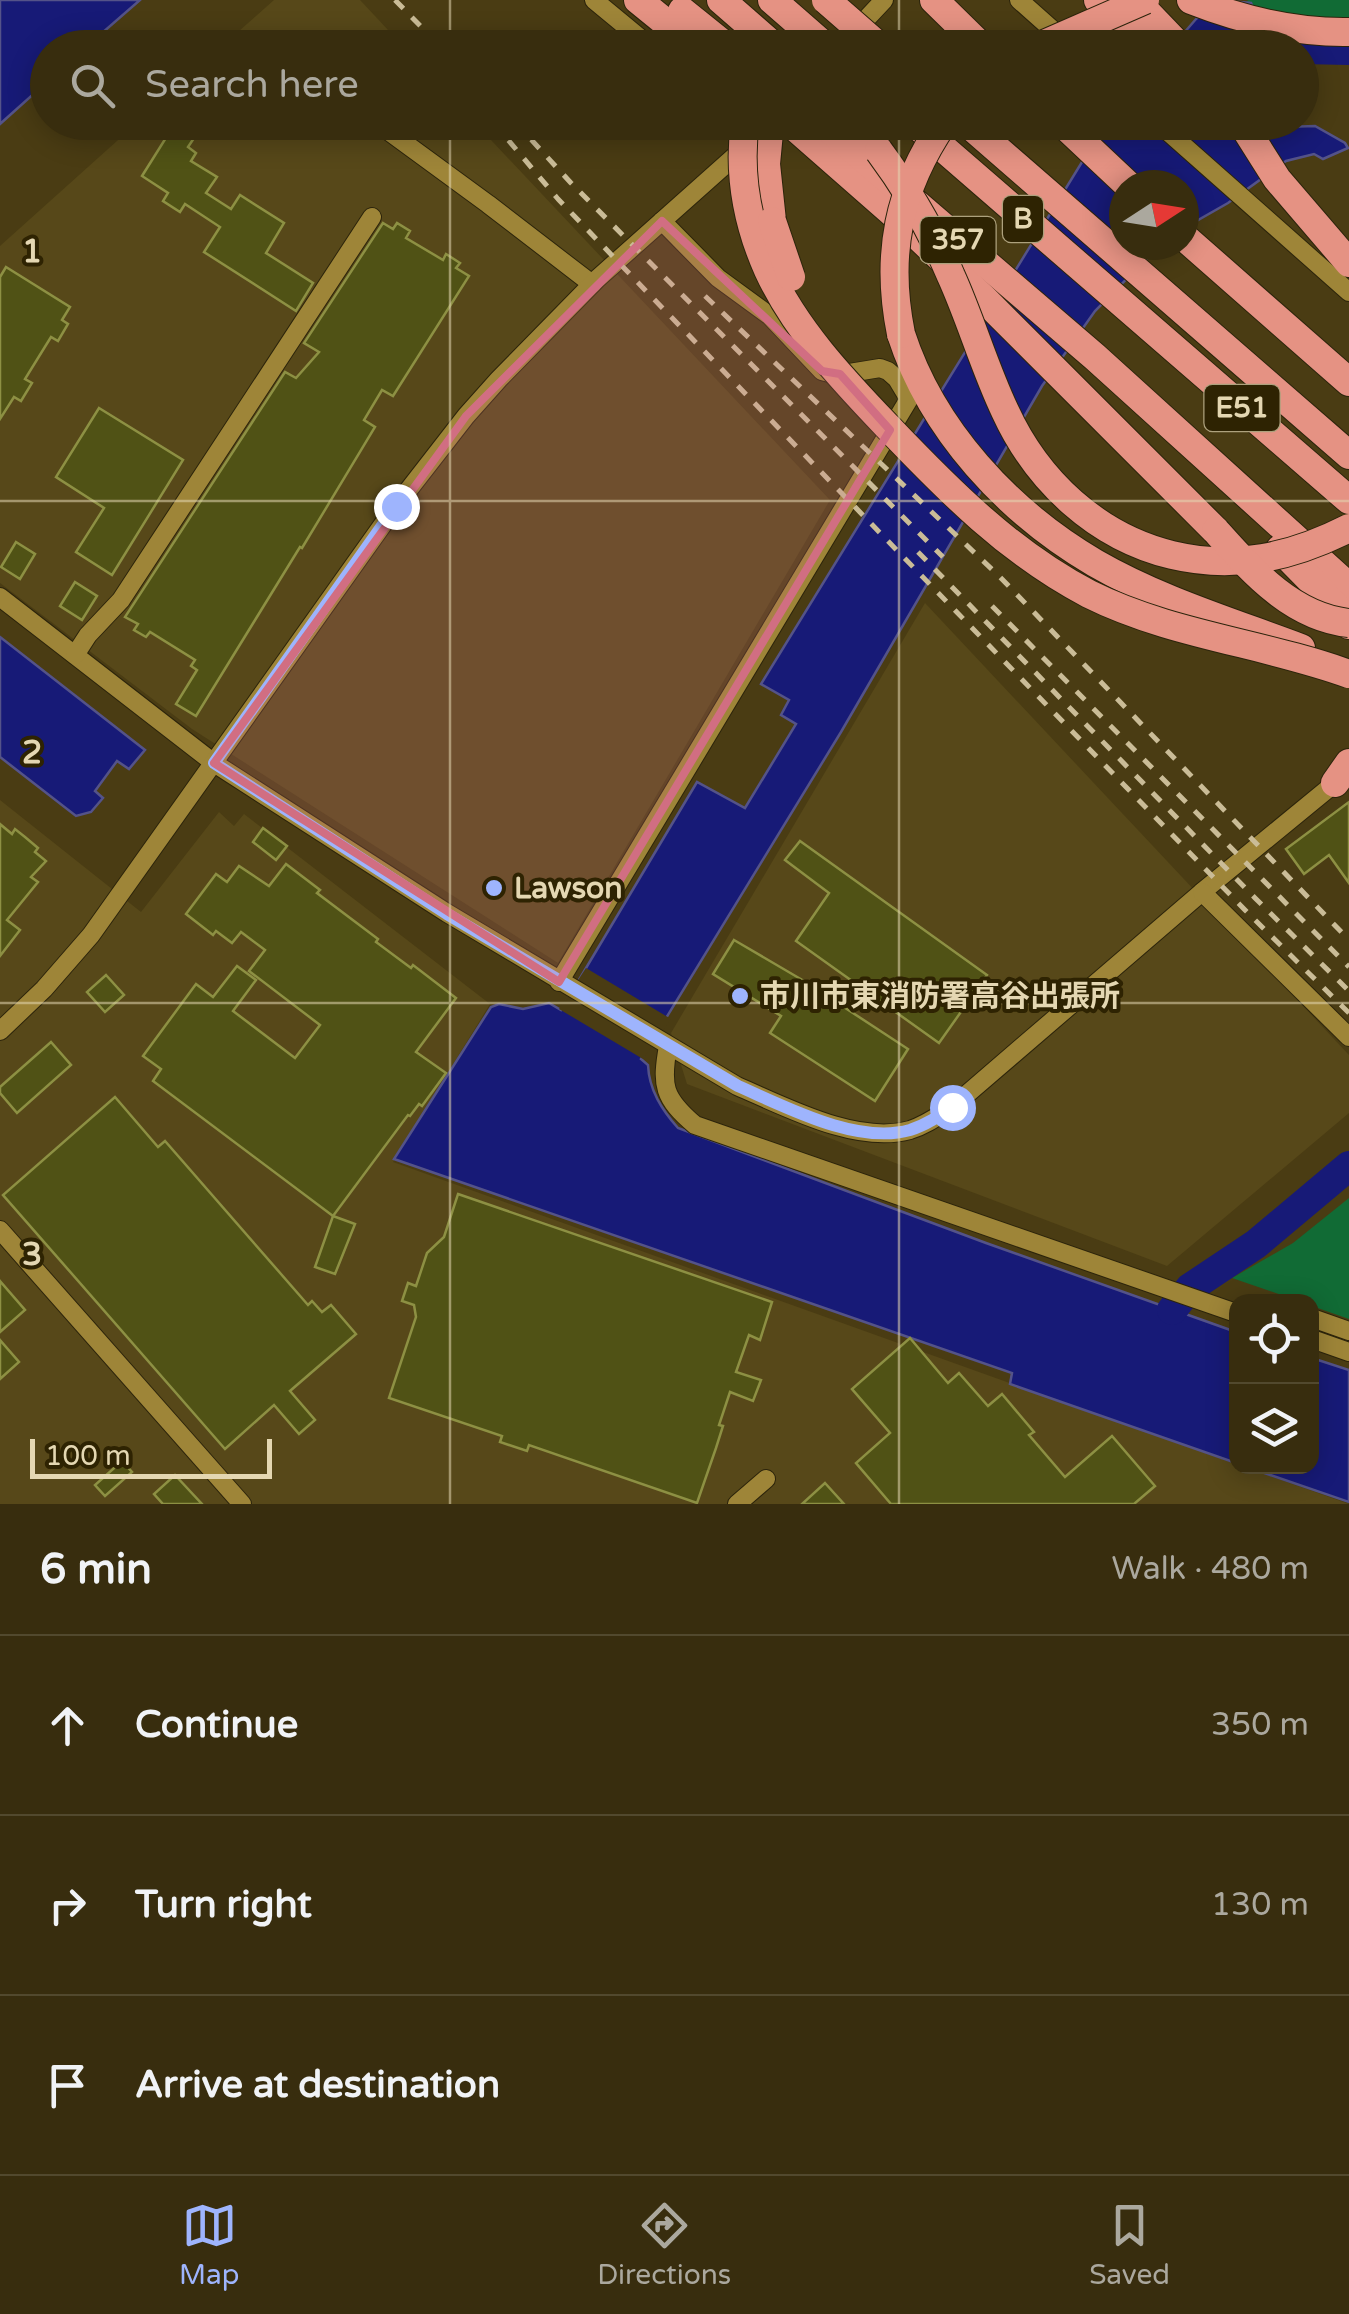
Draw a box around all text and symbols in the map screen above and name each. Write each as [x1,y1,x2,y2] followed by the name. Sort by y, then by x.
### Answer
[30,30,1319,140] search box
[65,58,120,113] icon: search
[145,62,359,108] text: Search here
[1109,170,1199,260] north arrow
[1003,196,1043,242] road number: B
[920,217,996,263] road number: 357
[22,233,42,271] text: 1
[1204,385,1280,431] road number: E51
[374,484,420,530] route end
[22,734,42,772] text: 2
[514,870,623,907] place label: Lawson
[483,877,505,899] marker: Lawson
[760,978,1120,1015] place label: 市川市東消防署高谷出張所
[729,985,751,1007] marker: 市川市東消防署高谷出張所
[930,1085,976,1131] route start
[22,1236,42,1274] text: 3
[1229,1294,1319,1474] map controls
[1229,1294,1319,1384] button: locate
[1229,1384,1319,1474] button: layers
[30,1434,272,1478] scale bar
[45,1439,131,1473] text: 100 m
[40,1544,152,1595] text: 6 min
[1112,1550,1309,1588] text: Walk · 480 m
[40,1698,95,1753] icon: ahead
[135,1702,298,1748] text: Continue
[1211,1706,1309,1744] text: 350 m
[40,1878,95,1933] icon: right
[135,1882,312,1928] text: Turn right
[1211,1886,1309,1924] text: 130 m
[40,2058,95,2113] icon: arrive
[135,2062,500,2108] text: Arrive at destination
[179,2198,239,2292] tab: Map
[597,2198,731,2292] tab: Directions
[1089,2198,1170,2292] tab: Saved

